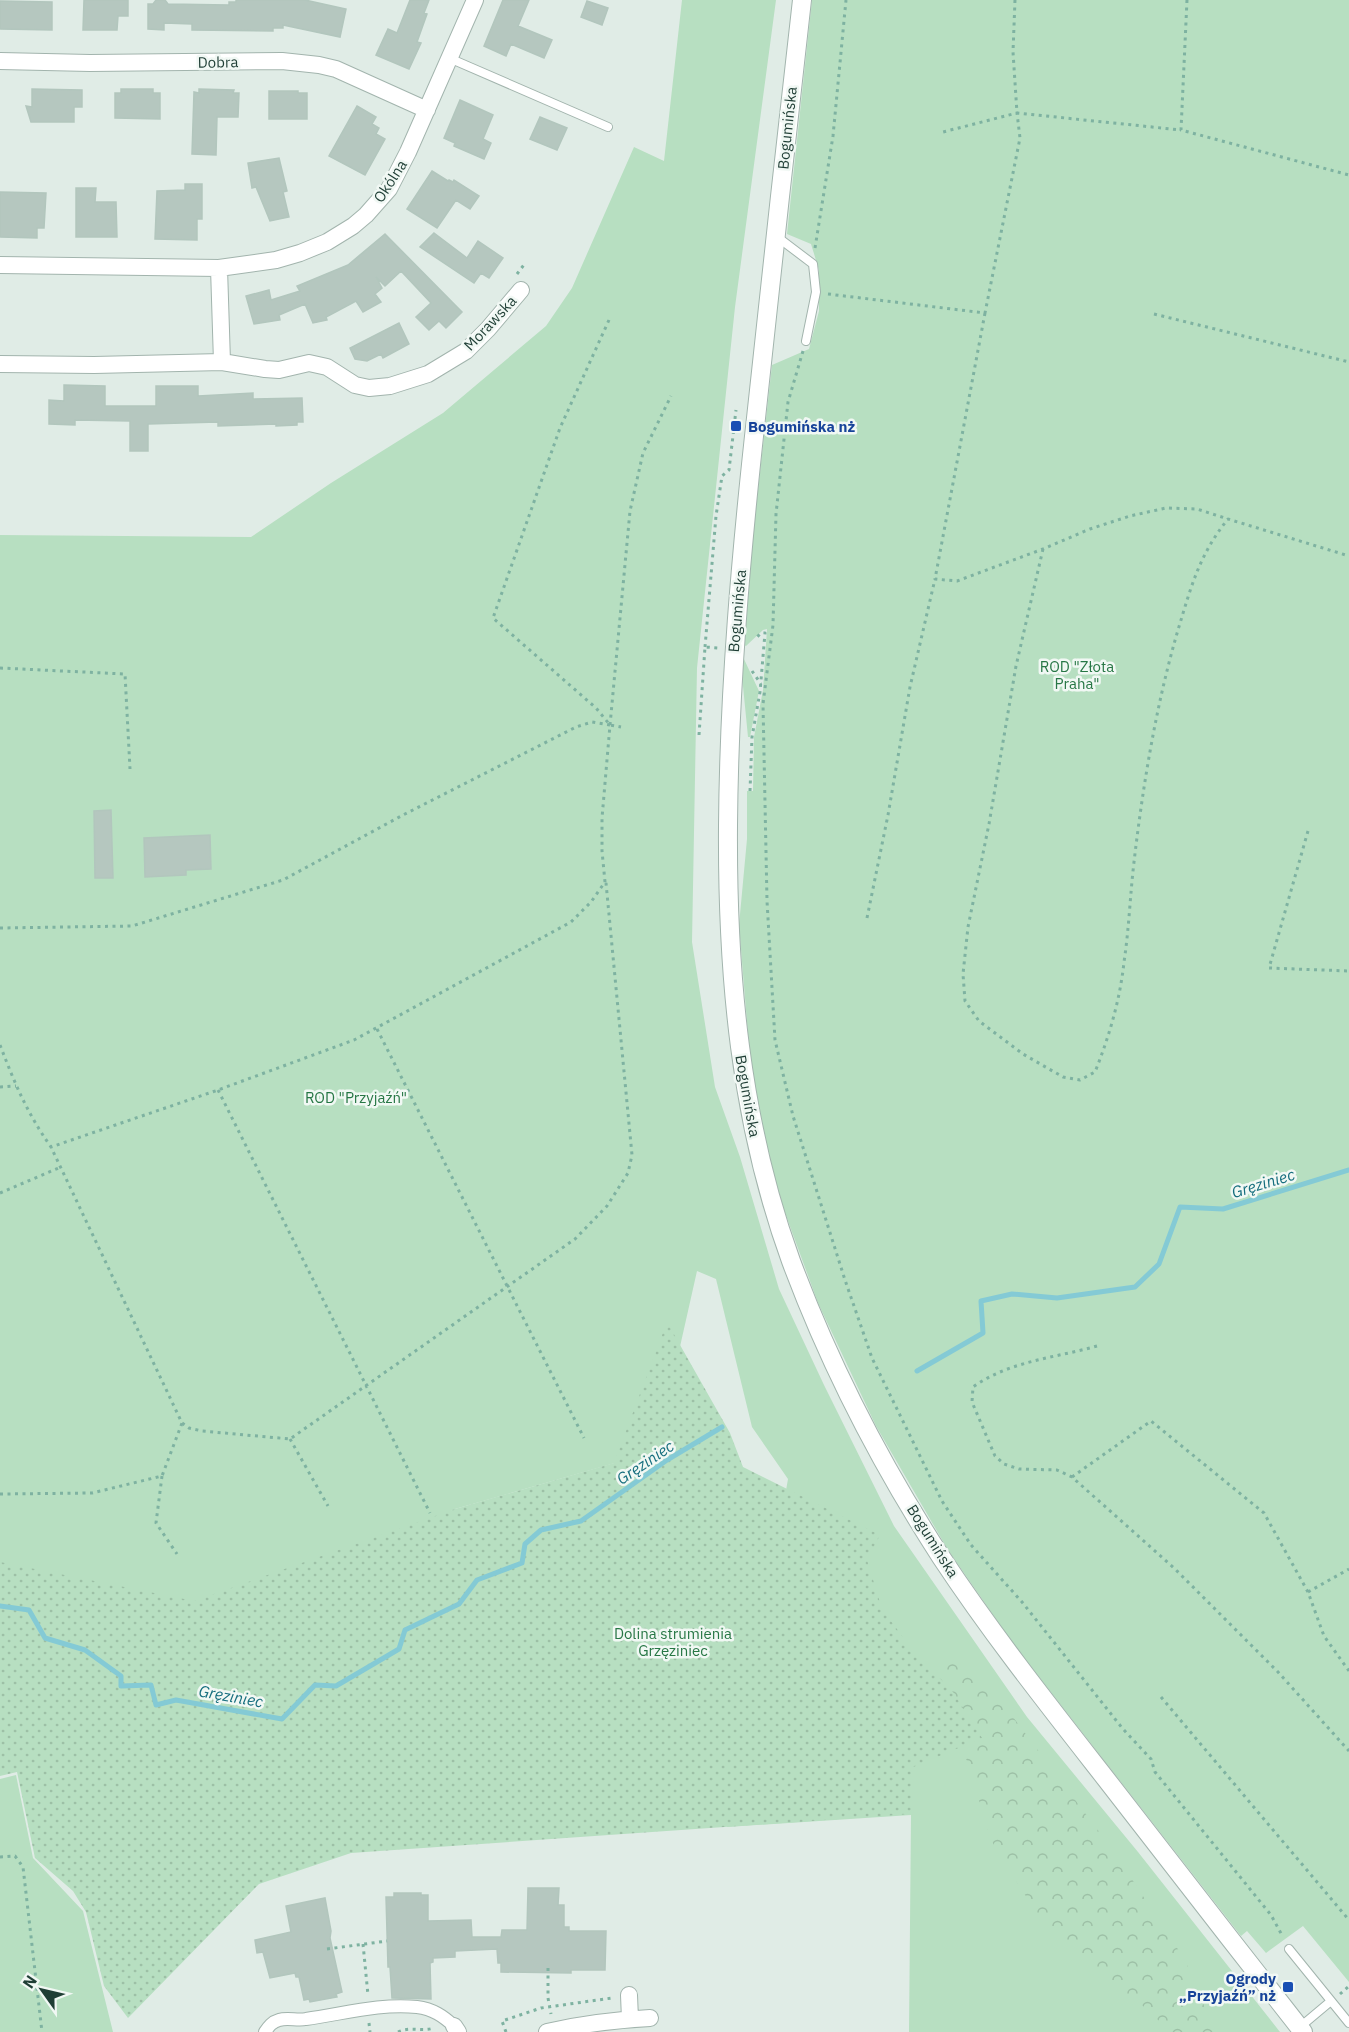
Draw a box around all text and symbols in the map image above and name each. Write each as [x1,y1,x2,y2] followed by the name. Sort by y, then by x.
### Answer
[198,52,238,72] street label: Dobra
[773,86,801,170] street label: Bogumińska
[369,156,411,206] street label: Okólna
[460,291,520,355] street label: Morawska
[748,417,855,436] place label: Bogumińska nż
[729,419,743,433] marker: Bogumińska nż
[724,569,750,653] street label: Bogumińska
[1040,657,1114,693] park label: ROD "Złota Praha"
[731,1053,765,1139] street label: Bogumińska
[305,1088,407,1107] park label: ROD "Przyjaźń"
[1229,1164,1297,1202] water label: Gręziniec
[612,1435,678,1488] water label: Gręziniec
[903,1501,963,1581] street label: Bogumińska
[614,1624,732,1660] park label: Dolina strumienia Grzęziniec
[197,1681,265,1712] water label: Gręziniec
[12,1960,72,2020] north arrow
[1179,1969,1276,2005] place label: Ogrody „Przyjaźń” nż
[18,1971,41,1992] text: N
[1281,1980,1295,1994] marker: Ogrody „Przyjaźń” nż

